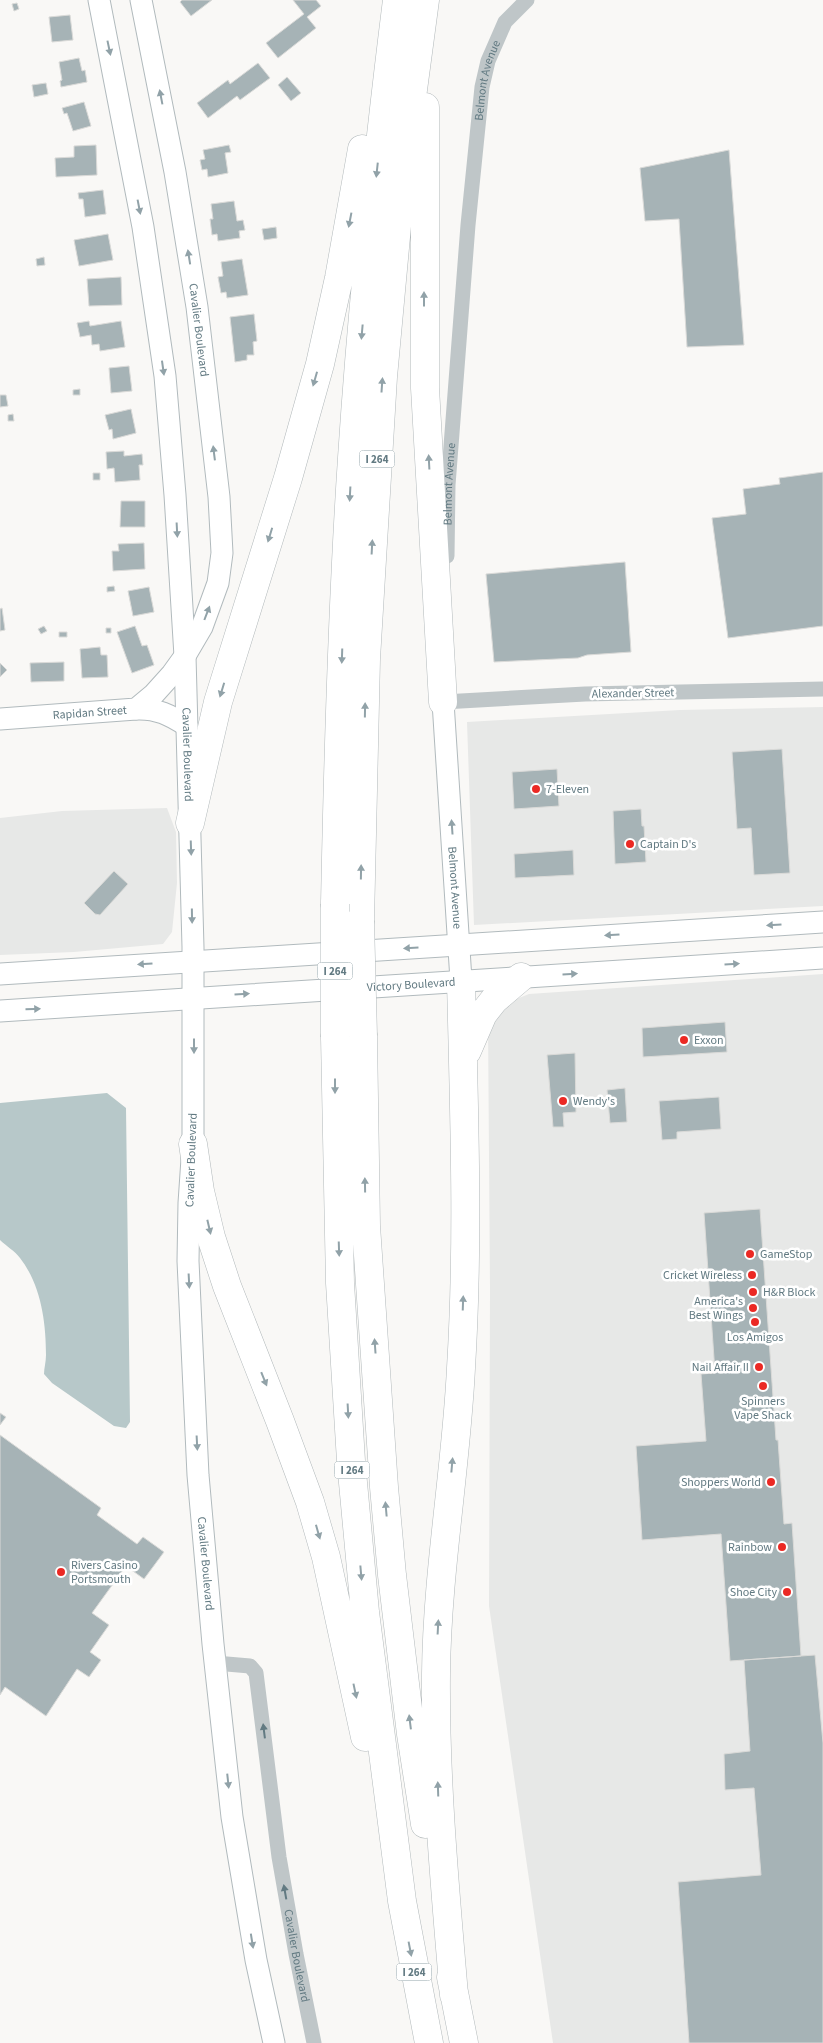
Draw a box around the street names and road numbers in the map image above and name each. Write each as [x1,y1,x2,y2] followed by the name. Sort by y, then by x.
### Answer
[471,37,505,122] street label: Belmont Avenue
[184,282,213,378] street label: Cavalier Boulevard
[439,442,460,525] street label: Belmont Avenue
[360,450,394,468] road number: I 264
[592,684,674,703] street label: Alexander Street
[52,702,127,724] street label: Rapidan Street
[177,707,197,802] street label: Cavalier Boulevard
[443,846,466,929] street label: Belmont Avenue
[318,962,352,979] road number: I 264
[366,974,456,996] street label: Victory Boulevard
[181,1113,202,1207] street label: Cavalier Boulevard
[334,1462,370,1478] road number: I 264
[193,1516,218,1611] street label: Cavalier Boulevard
[279,1908,314,2004] street label: Cavalier Boulevard
[396,1964,432,1980] road number: I 264

